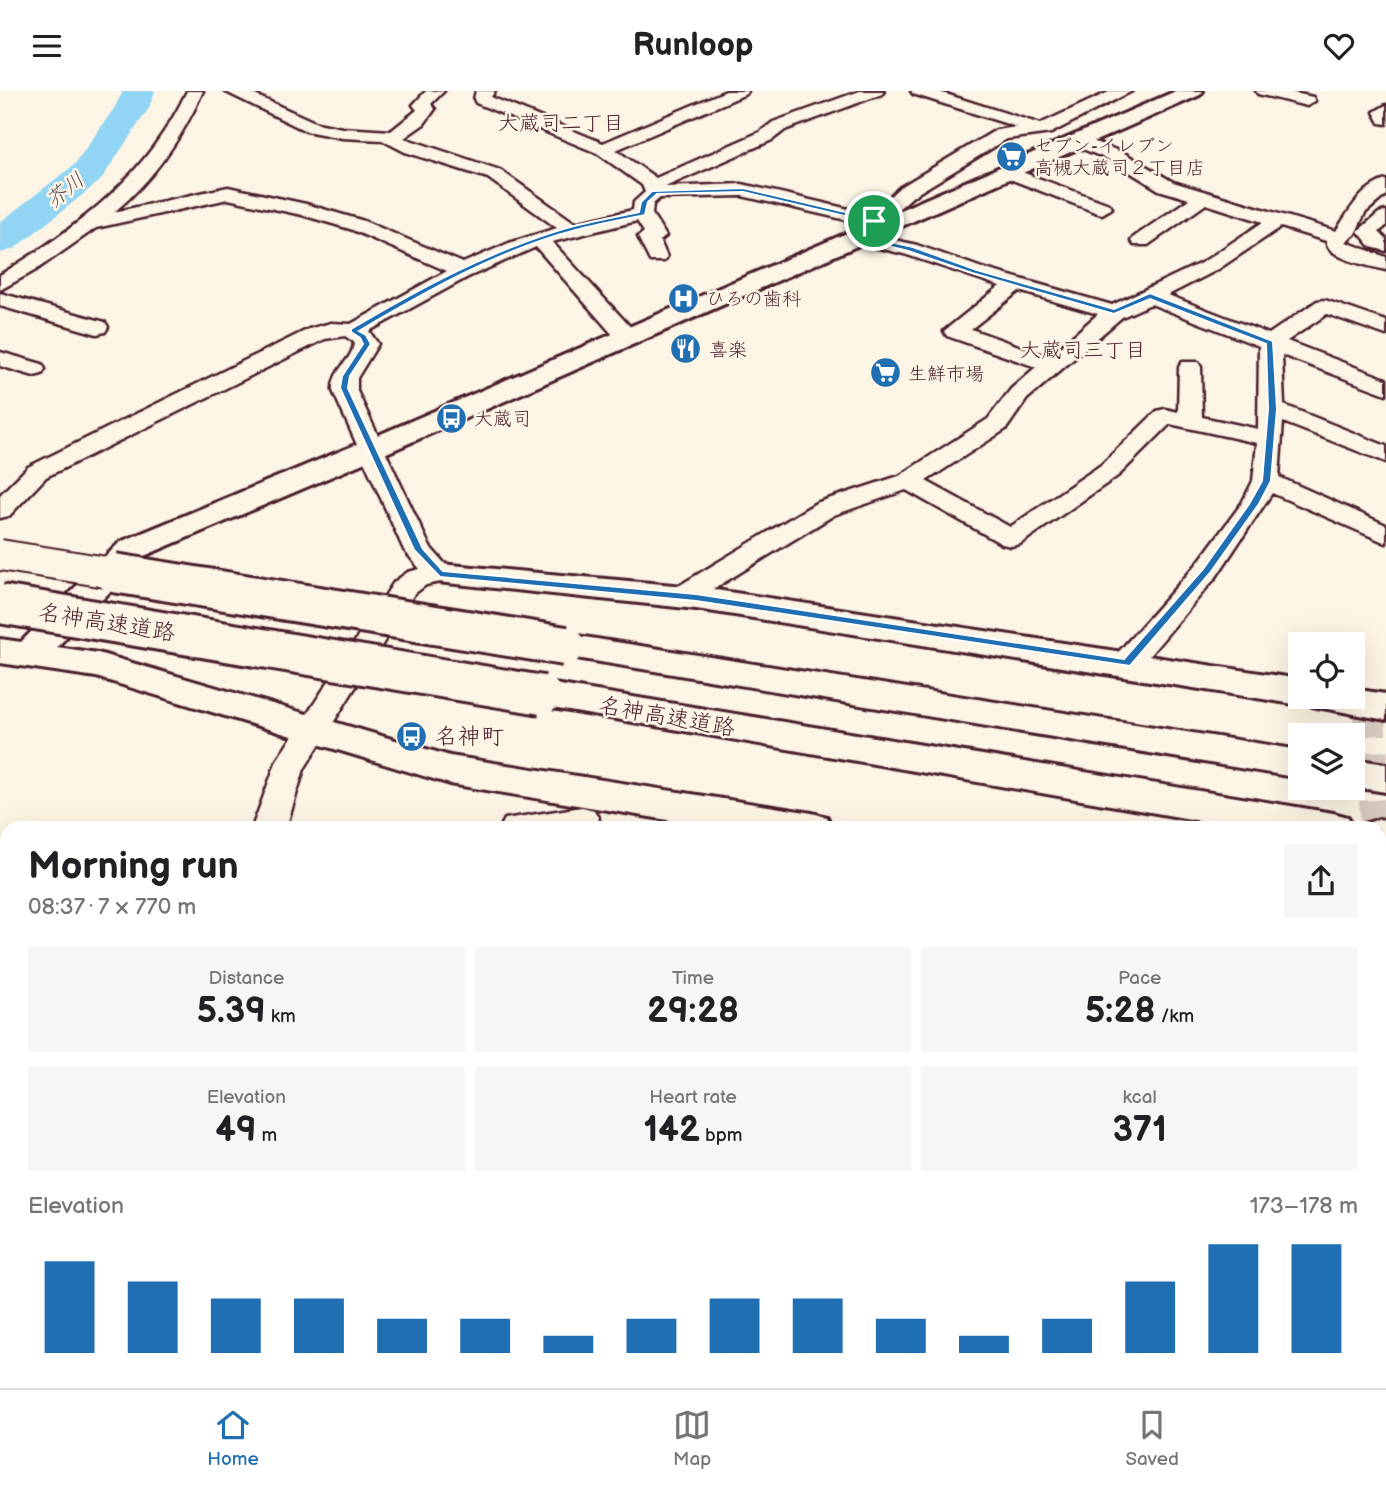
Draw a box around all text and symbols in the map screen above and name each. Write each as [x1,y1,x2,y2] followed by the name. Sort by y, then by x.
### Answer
[633,26,753,65] text: Runloop
[28,27,66,65] icon: menu
[1320,27,1358,65] icon: heart
[498,111,624,136] district label: 大蔵司二丁目
[1034,135,1205,180] place label: セブン-イレブン 高槻大蔵司２丁目店
[994,139,1028,173] supermarket icon: セブン-イレブン 高槻大蔵司２丁目店
[41,167,90,213] water label: 芥川
[844,191,904,251] pin
[855,202,893,240] icon: arrive
[666,281,700,315] hospital icon: ひろの歯科
[706,288,801,311] place label: ひろの歯科
[669,332,703,366] restaurant icon: 喜楽
[1020,338,1146,363] district label: 大蔵司三丁目
[709,339,747,362] place label: 喜楽
[868,356,902,390] supermarket icon: 生鮮市場
[908,363,984,386] place label: 生鮮市場
[434,401,468,435] bus stop icon: 大蔵司
[474,408,531,431] place label: 大蔵司
[37,598,177,648] street label: 名神高速道路
[1288,632,1365,800] map controls
[1288,632,1365,709] button: locate
[596,691,737,743] street label: 名神高速道路
[395,719,429,753] bus stop icon: 名神町
[435,723,504,751] place label: 名神町
[1288,723,1365,800] button: layers
[28,844,239,889] text: Morning run
[1284,844,1358,918] button: share
[28,893,196,921] text: 08:37 · 7 × 770 m
[208,967,284,990] text: Distance
[672,967,714,990] text: Time
[1118,967,1161,990] text: Pace
[197,990,266,1033] text: 5.39
[647,990,739,1033] text: 29:28
[1085,990,1156,1033] text: 5:28
[266,1005,296,1028] text: km
[1156,1005,1194,1028] text: /km
[207,1086,286,1109] text: Elevation
[649,1086,737,1109] text: Heart rate
[1123,1086,1157,1109] text: kcal
[215,1109,256,1152] text: 49
[644,1109,700,1152] text: 142
[1112,1109,1167,1152] text: 371
[256,1124,277,1147] text: m
[700,1124,742,1147] text: bpm
[28,1192,124,1220] text: Elevation
[1250,1192,1358,1220] text: 173–178 m
[207,1406,259,1471] tab: Home
[673,1406,711,1471] tab: Map
[1126,1406,1179,1471] tab: Saved

